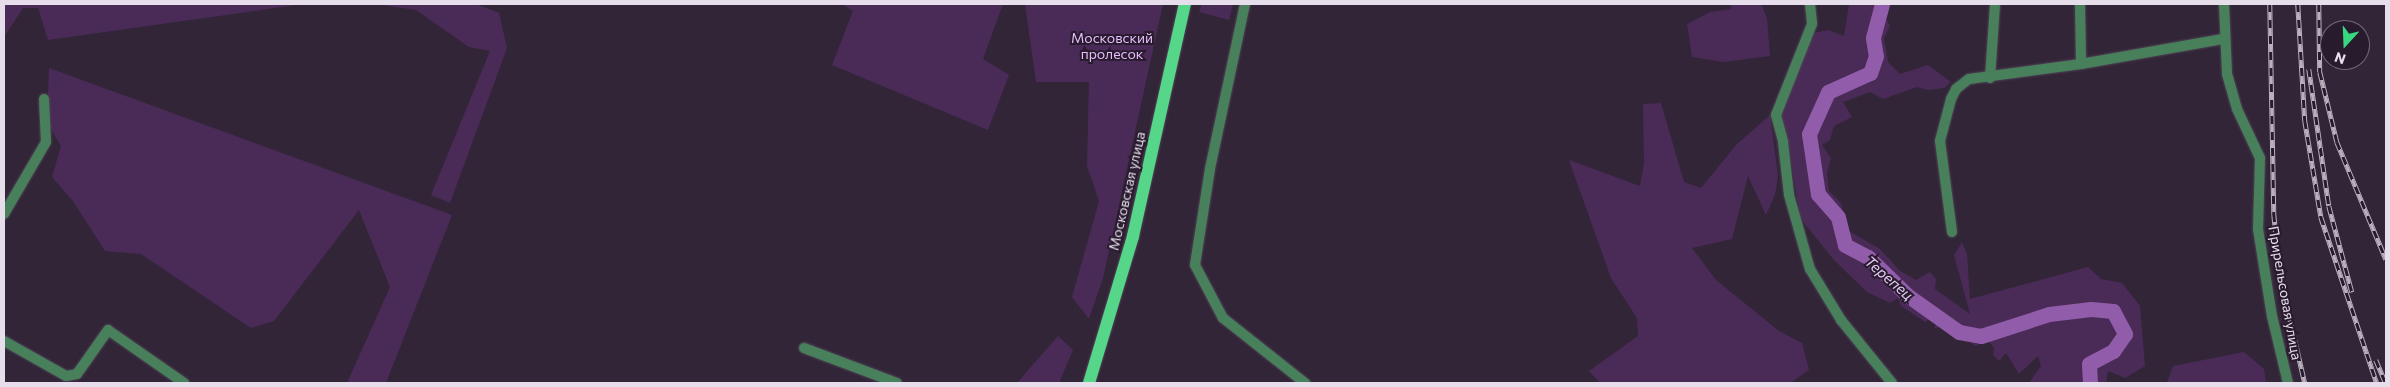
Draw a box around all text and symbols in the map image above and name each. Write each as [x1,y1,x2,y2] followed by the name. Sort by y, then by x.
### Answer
[2320,20,2370,70] north arrow
[1071,30,1153,62] park label: Московский пролесок
[2332,49,2348,68] text: N
[1105,130,1149,252] street label: Московская улица
[2265,225,2305,361] street label: Прирельсовая улица
[1861,252,1917,304] water label: Терепец

